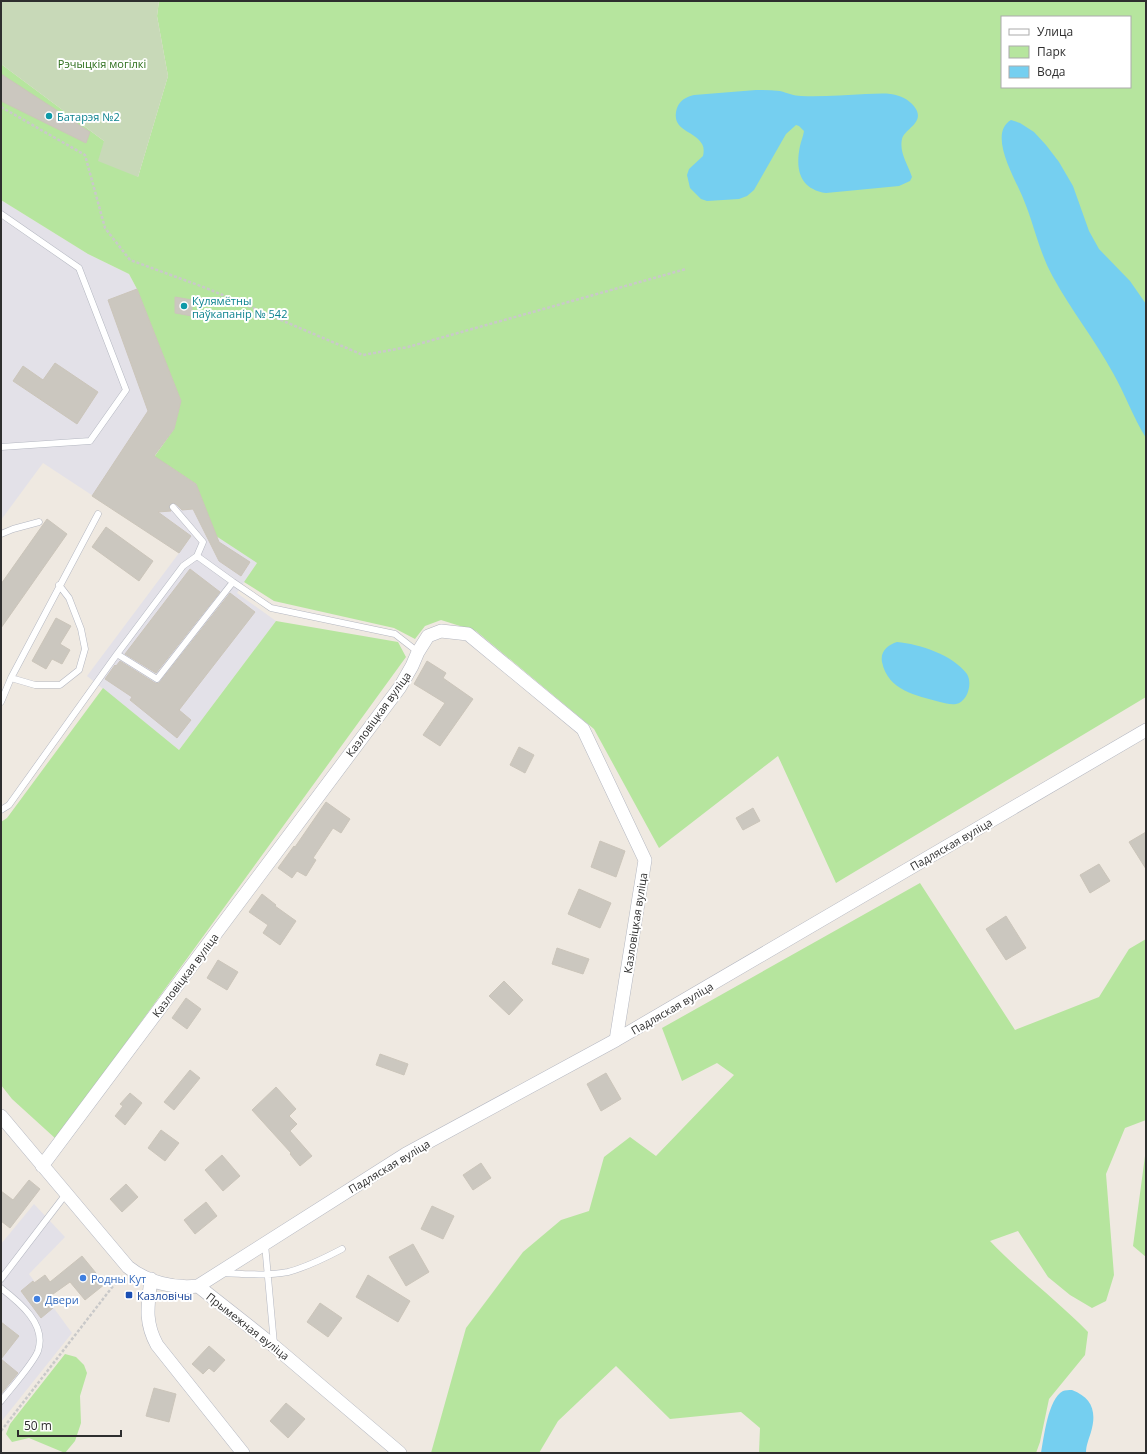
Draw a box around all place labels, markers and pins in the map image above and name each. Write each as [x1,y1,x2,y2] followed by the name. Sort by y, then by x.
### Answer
[57,109,120,124] place label: Батарэя №2
[44,111,54,121] marker: Батарэя №2
[192,293,287,321] place label: Кулямётны паўкапанір № 542
[179,301,189,311] marker: Кулямётны паўкапанір № 542
[91,1271,146,1286] place label: Родны Кут
[78,1273,88,1283] marker: Родны Кут
[137,1288,192,1303] place label: Казловічы
[124,1290,134,1300] marker: Казловічы
[45,1292,79,1307] place label: Двери
[32,1294,42,1304] marker: Двери

